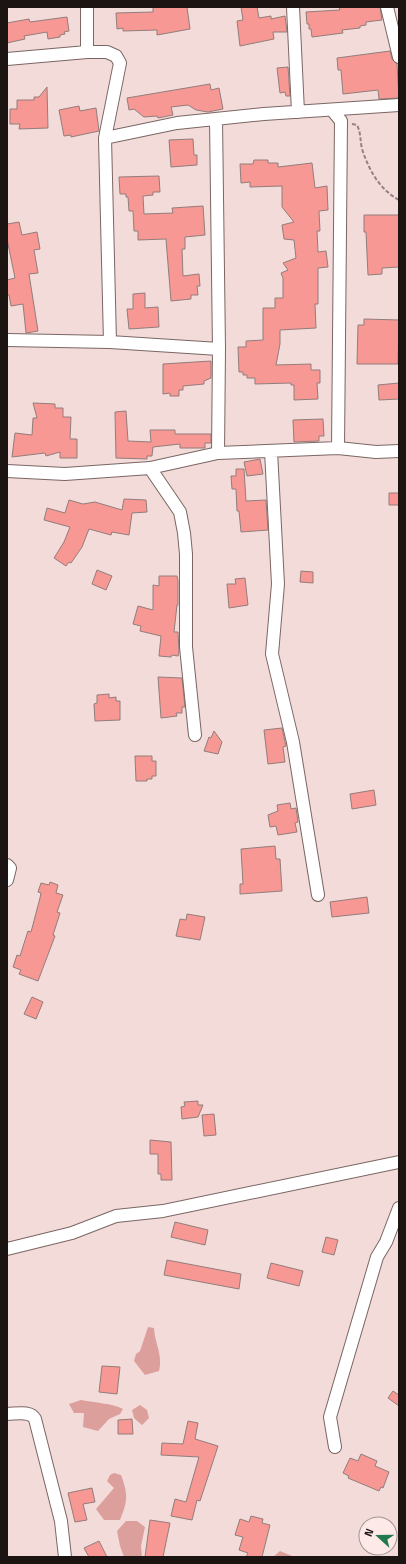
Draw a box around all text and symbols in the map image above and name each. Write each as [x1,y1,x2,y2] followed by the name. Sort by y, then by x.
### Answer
[358,1516,398,1556] north arrow
[360,1526,377,1539] text: N

